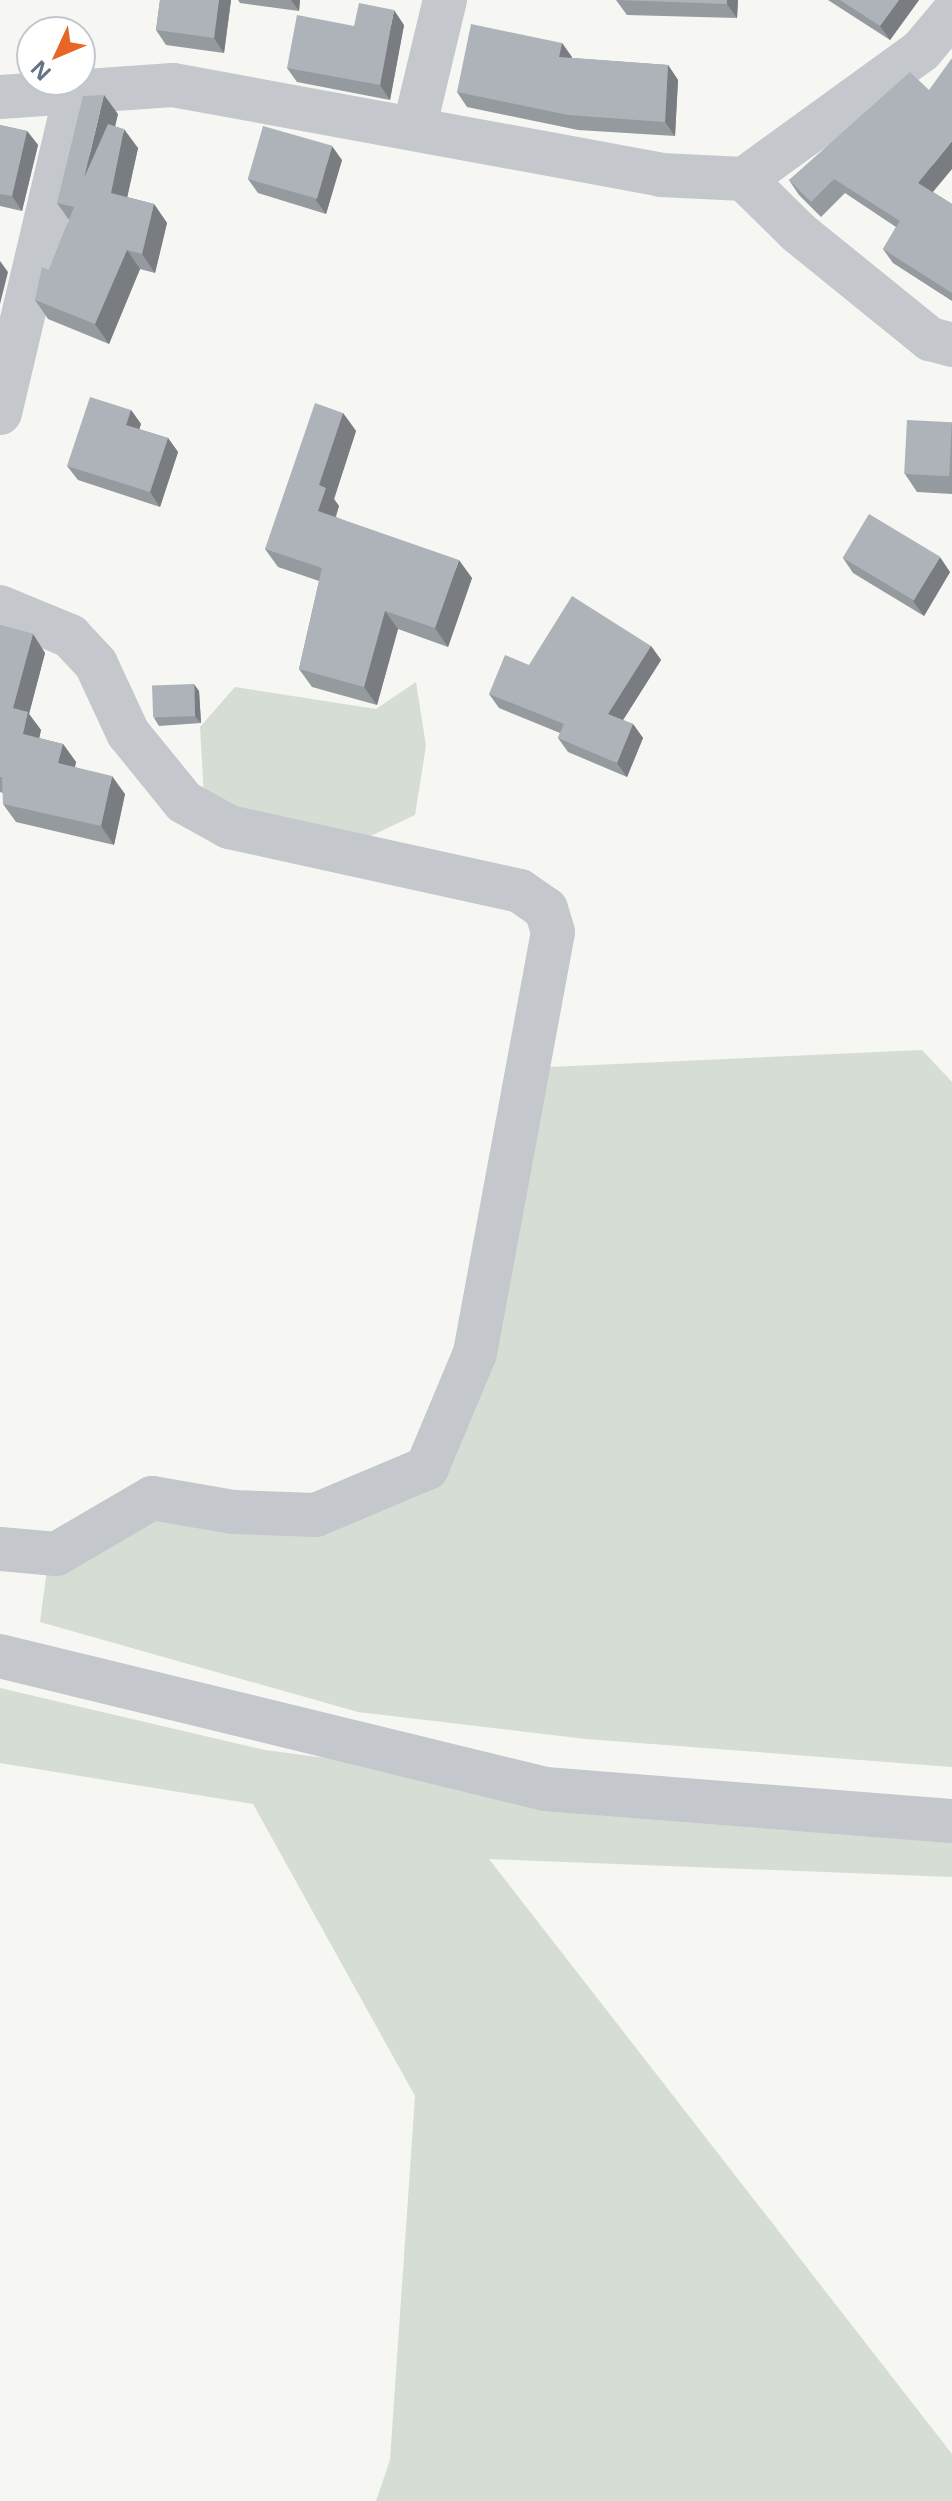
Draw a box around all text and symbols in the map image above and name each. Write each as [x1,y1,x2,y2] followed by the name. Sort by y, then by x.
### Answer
[16,16,96,96] north arrow
[23,54,57,88] text: N

